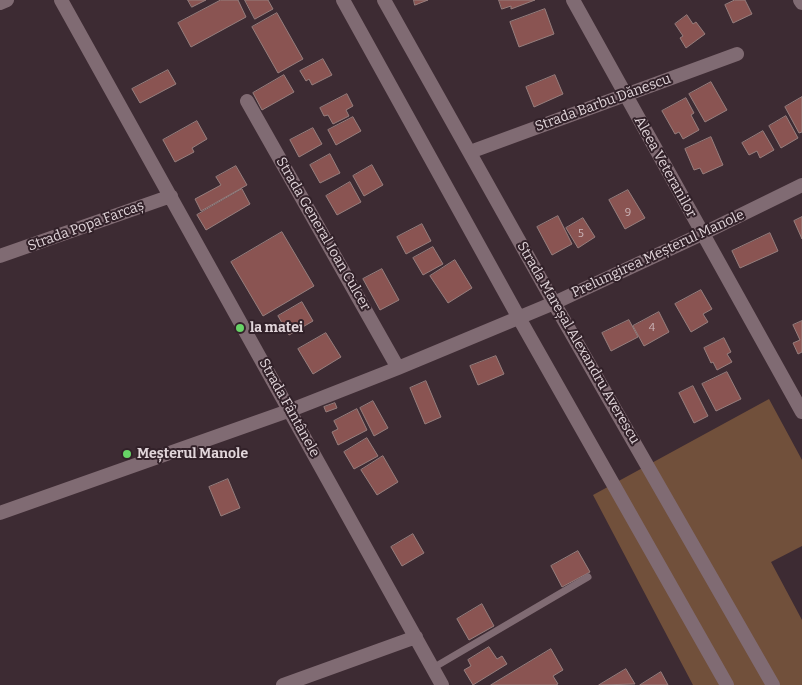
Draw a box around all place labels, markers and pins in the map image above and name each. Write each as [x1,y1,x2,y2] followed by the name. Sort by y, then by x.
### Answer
[250,320,303,336] place label: la matei
[234,322,246,334] marker: la matei
[137,446,248,462] place label: Meșterul Manole
[121,448,133,460] marker: Meșterul Manole

